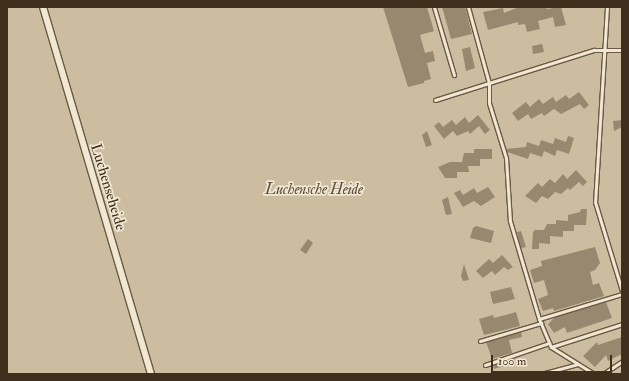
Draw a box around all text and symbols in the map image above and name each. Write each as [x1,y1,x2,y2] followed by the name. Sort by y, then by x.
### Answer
[86,141,130,233] street label: Luchenseheide
[265,181,363,199] park label: Luchensche Heide
[493,347,614,373] scale bar
[498,354,526,369] text: 100 m

